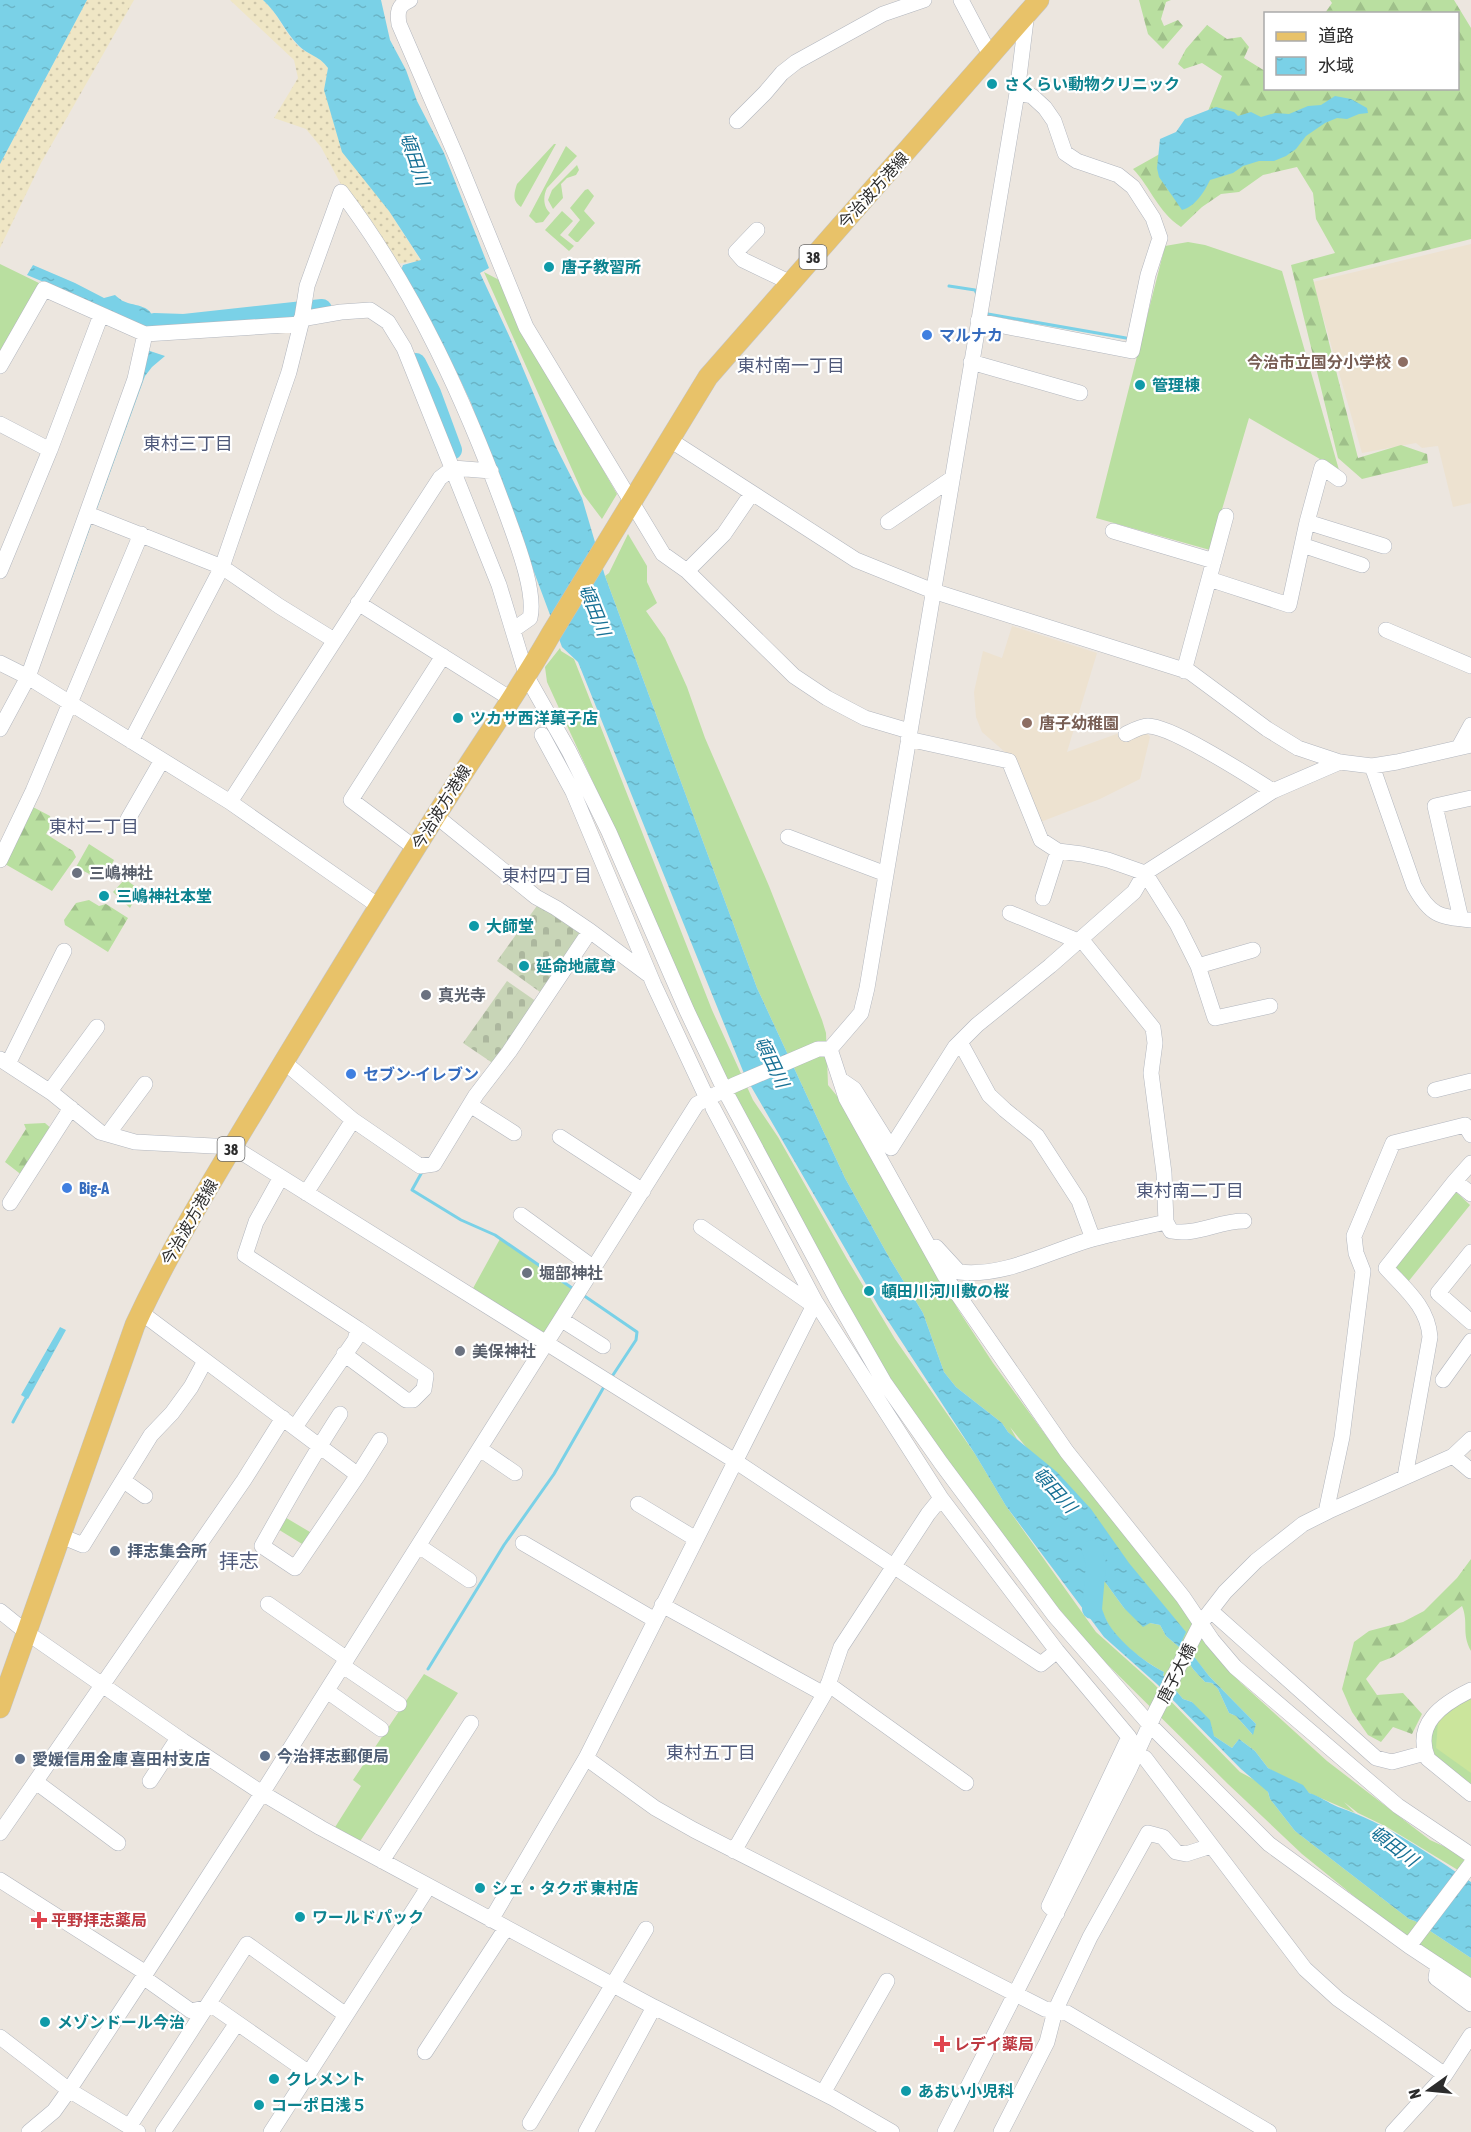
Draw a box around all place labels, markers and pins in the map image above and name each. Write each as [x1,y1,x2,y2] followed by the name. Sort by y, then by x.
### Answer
[1004,75,1180,93] place label: さくらい動物クリニック
[985,77,999,91] marker: さくらい動物クリニック
[561,258,641,276] place label: 唐子教習所
[542,260,556,274] marker: 唐子教習所
[939,326,1003,344] place label: マルナカ
[920,328,934,342] marker: マルナカ
[1247,353,1391,371] place label: 今治市立国分小学校
[1396,355,1410,369] marker: 今治市立国分小学校
[1152,376,1200,394] place label: 管理棟
[1133,378,1147,392] marker: 管理棟
[470,709,598,727] place label: ツカサ西洋菓子店
[451,711,465,725] marker: ツカサ西洋菓子店
[1039,714,1119,732] place label: 唐子幼稚園
[1020,716,1034,730] marker: 唐子幼稚園
[89,864,153,882] place label: 三嶋神社
[70,866,84,880] marker: 三嶋神社
[116,887,212,905] place label: 三嶋神社本堂
[97,889,111,903] marker: 三嶋神社本堂
[486,917,534,935] place label: 大師堂
[467,919,481,933] marker: 大師堂
[536,957,616,975] place label: 延命地蔵尊
[517,959,531,973] marker: 延命地蔵尊
[438,986,486,1004] place label: 真光寺
[419,988,433,1002] marker: 真光寺
[363,1065,479,1083] place label: セブン-イレブン
[344,1067,358,1081] marker: セブン-イレブン
[79,1179,109,1197] place label: Big-A
[60,1181,74,1195] marker: Big-A
[539,1264,603,1282] place label: 堀部神社
[520,1266,534,1280] marker: 堀部神社
[881,1282,1009,1300] place label: 頓田川河川敷の桜
[862,1284,876,1298] marker: 頓田川河川敷の桜
[472,1342,536,1360] place label: 美保神社
[453,1344,467,1358] marker: 美保神社
[127,1542,207,1560] place label: 拝志集会所
[108,1544,122,1558] marker: 拝志集会所
[277,1747,389,1765] place label: 今治拝志郵便局
[258,1749,272,1763] marker: 今治拝志郵便局
[32,1750,210,1768] place label: 愛媛信用金庫 喜田村支店
[13,1752,27,1766] marker: 愛媛信用金庫 喜田村支店
[492,1879,638,1897] place label: シェ・タクボ 東村店
[473,1881,487,1895] marker: シェ・タクボ 東村店
[312,1908,424,1926] place label: ワールドパック
[293,1910,307,1924] marker: ワールドパック
[51,1911,147,1929] place label: 平野拝志薬局
[32,1913,46,1927] marker: 平野拝志薬局
[57,2013,185,2031] place label: メゾンドール今治
[38,2015,52,2029] marker: メゾンドール今治
[954,2035,1034,2053] place label: レデイ薬局
[935,2037,949,2051] marker: レデイ薬局
[286,2070,366,2088] place label: クレメント
[267,2072,281,2086] marker: クレメント
[918,2082,1014,2100] place label: あおい小児科
[899,2084,913,2098] marker: あおい小児科
[271,2096,367,2114] place label: コーポ日浅５
[252,2098,266,2112] marker: コーポ日浅５

